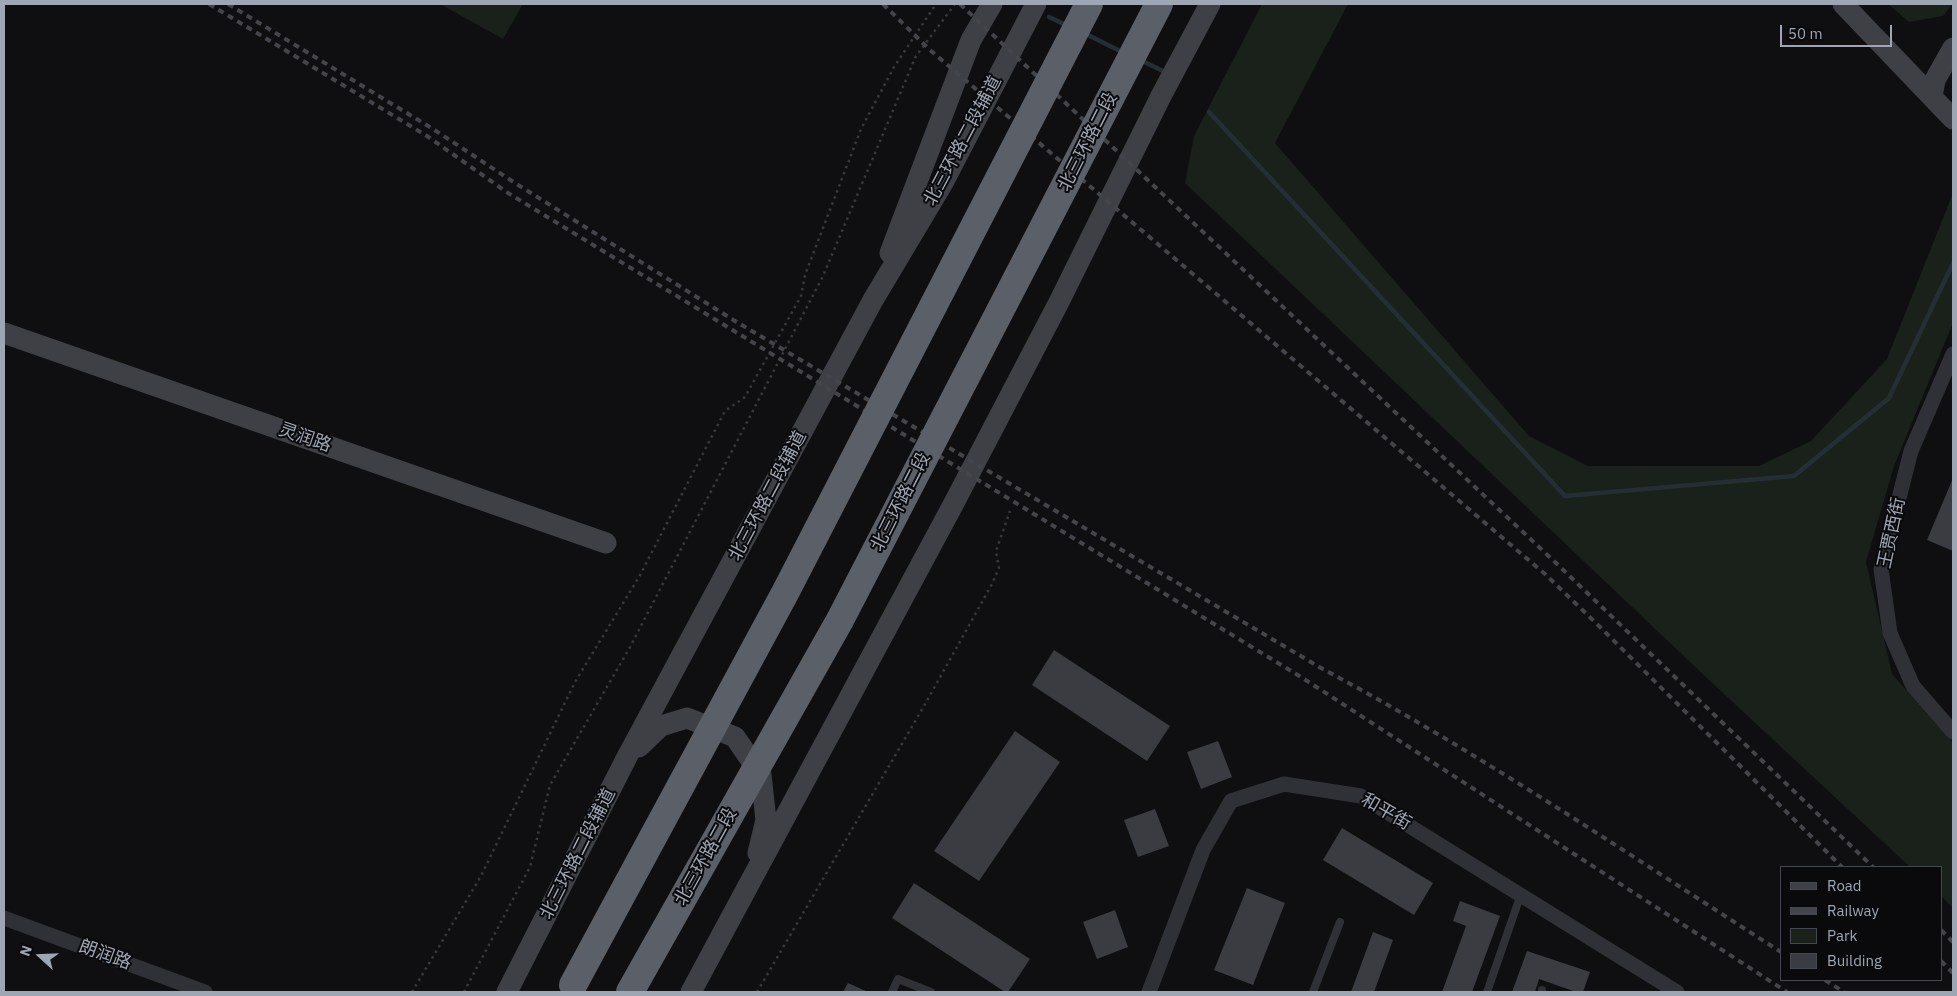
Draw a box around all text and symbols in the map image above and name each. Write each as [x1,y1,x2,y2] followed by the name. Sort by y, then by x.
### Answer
[1782,15,1894,47] scale bar
[1788,24,1823,43] text: 50 m
[920,72,1006,210] street label: 北三环路二段辅道
[1054,89,1122,195] street label: 北三环路二段
[276,419,334,457] street label: 灵润路
[725,427,811,565] street label: 北三环路二段辅道
[867,449,935,555] street label: 北三环路二段
[1874,496,1910,570] street label: 王贾西街
[536,785,620,923] street label: 北三环路二段辅道
[1357,789,1415,835] street label: 和平街
[670,805,742,909] street label: 北三环路二段
[1780,866,1942,981] legend
[1827,876,1862,895] text: Road
[1827,901,1879,920] text: Railway
[1827,926,1857,945] text: Park
[15,931,65,981] north arrow
[76,936,134,974] street label: 朗润路
[16,943,36,959] text: N
[1827,951,1882,970] text: Building

